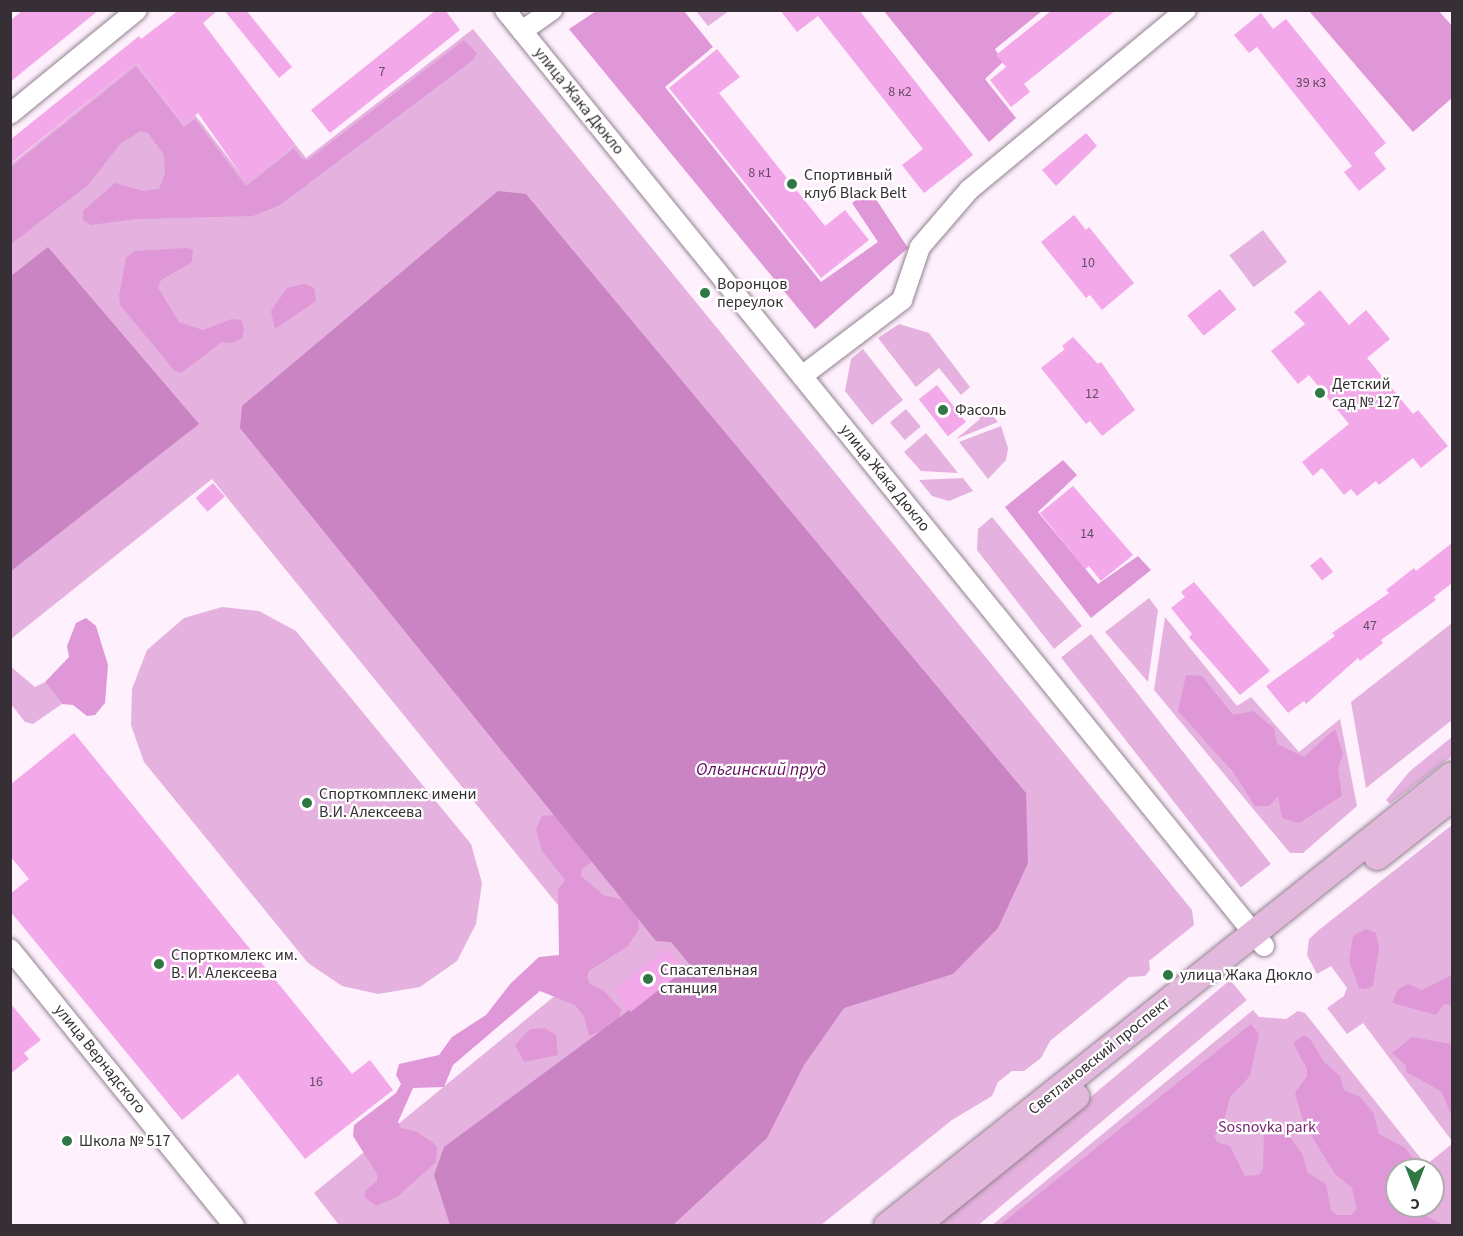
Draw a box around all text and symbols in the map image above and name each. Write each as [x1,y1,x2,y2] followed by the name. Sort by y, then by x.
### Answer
[530,43,628,159] street label: улица Жака Дюкло
[379,64,385,80] house number: 7
[1296,75,1326,91] house number: 39 к3
[888,84,912,100] house number: 8 к2
[748,165,772,181] house number: 8 к1
[804,165,907,203] place label: Спортивный клуб Black Belt
[785,177,799,191] marker: Спортивный клуб Black Belt
[1081,255,1095,271] house number: 10
[717,274,787,312] place label: Воронцов переулок
[698,286,712,300] marker: Воронцов переулок
[1332,374,1400,412] place label: Детский сад № 127
[1085,386,1099,402] house number: 12
[1313,386,1327,400] marker: Детский сад № 127
[955,400,1006,420] place label: Фасоль
[936,403,950,417] marker: Фасоль
[836,420,934,536] street label: улица Жака Дюкло
[1080,526,1094,542] house number: 14
[1363,618,1377,634] house number: 47
[696,759,826,781] water label: Ольгинский пруд
[319,784,477,822] place label: Спорткомплекс имени В.И. Алексеева
[300,796,314,810] marker: Спорткомплекс имени В.И. Алексеева
[171,945,298,983] place label: Спорткомлекс им. В. И. Алексеева
[152,957,166,971] marker: Спорткомлекс им. В. И. Алексеева
[660,960,758,998] place label: Спасательная станция
[1180,965,1313,985] place label: улица Жака Дюкло
[1161,968,1175,982] marker: улица Жака Дюкло
[641,972,655,986] marker: Спасательная станция
[1025,993,1173,1119] street label: Светлановский проспект
[50,1000,150,1118] street label: улица Вернадского
[309,1074,323,1090] house number: 16
[1218,1117,1316,1137] park label: Sosnovka park
[79,1131,170,1151] place label: Школа № 517
[60,1134,74,1148] marker: Школа № 517
[1385,1158,1445,1218] north arrow
[1410,1193,1420,1215] text: С

